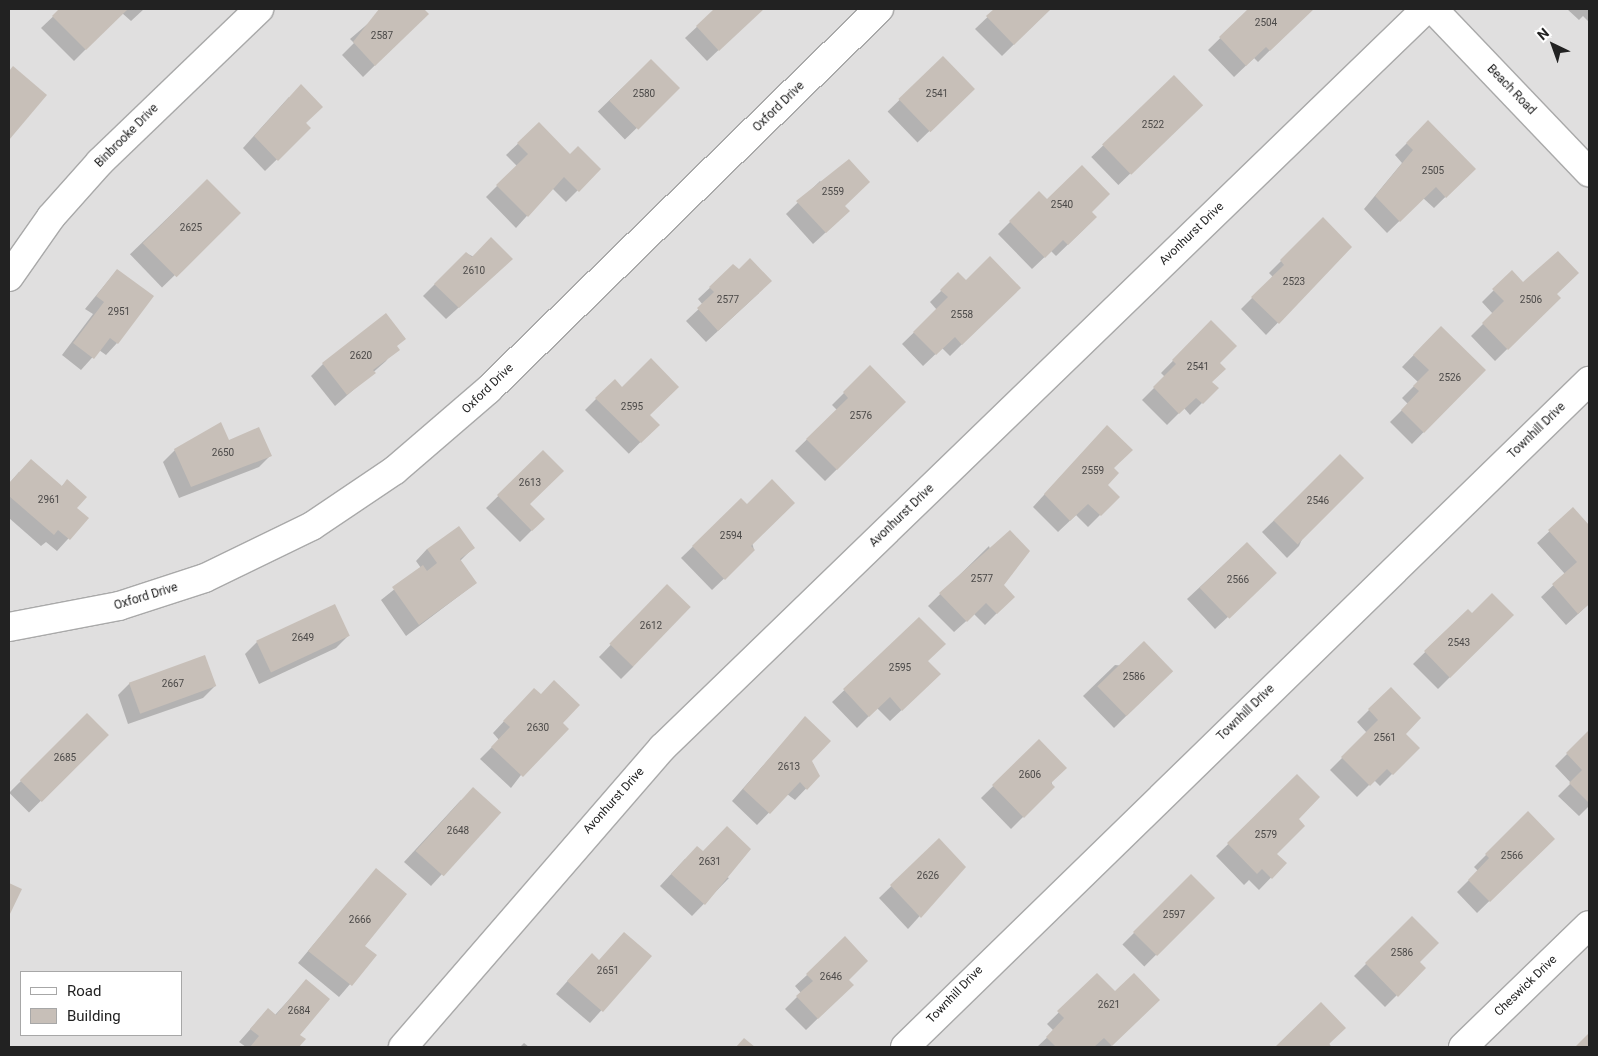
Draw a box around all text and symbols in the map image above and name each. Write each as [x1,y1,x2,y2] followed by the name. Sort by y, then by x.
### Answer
[1255,17,1277,29] house number: 2504
[1528,20,1578,70] north arrow
[1534,25,1552,43] text: N
[371,30,393,42] house number: 2587
[1484,62,1538,118] street label: Beach Road
[750,79,808,135] street label: Oxford Drive
[633,88,655,100] house number: 2580
[926,88,948,100] house number: 2541
[92,101,162,171] street label: Binbrooke Drive
[1142,119,1164,131] house number: 2522
[1422,165,1444,177] house number: 2505
[822,186,844,198] house number: 2559
[1051,199,1073,211] house number: 2540
[1157,200,1227,268] street label: Avonhurst Drive
[180,222,202,234] house number: 2625
[463,265,485,277] house number: 2610
[1283,276,1305,288] house number: 2523
[717,294,739,306] house number: 2577
[1520,294,1542,306] house number: 2506
[108,306,130,318] house number: 2951
[951,309,973,321] house number: 2558
[350,350,372,362] house number: 2620
[459,361,517,417] street label: Oxford Drive
[1187,361,1209,373] house number: 2541
[1439,372,1461,384] house number: 2526
[1505,400,1569,462] street label: Townhill Drive
[621,401,643,413] house number: 2595
[850,410,872,422] house number: 2576
[212,447,234,459] house number: 2650
[1082,465,1104,477] house number: 2559
[519,477,541,489] house number: 2613
[867,482,937,550] street label: Avonhurst Drive
[38,494,60,506] house number: 2961
[1307,495,1329,507] house number: 2546
[720,530,742,542] house number: 2594
[971,573,993,585] house number: 2577
[1227,574,1249,586] house number: 2566
[112,580,180,614] street label: Oxford Drive
[640,620,662,632] house number: 2612
[292,632,314,644] house number: 2649
[1448,637,1470,649] house number: 2543
[889,662,911,674] house number: 2595
[1123,671,1145,683] house number: 2586
[162,678,184,690] house number: 2667
[1214,682,1278,744] street label: Townhill Drive
[527,722,549,734] house number: 2630
[1374,732,1396,744] house number: 2561
[54,752,76,764] house number: 2685
[778,761,800,773] house number: 2613
[581,765,647,837] street label: Avonhurst Drive
[1019,769,1041,781] house number: 2606
[447,825,469,837] house number: 2648
[1255,829,1277,841] house number: 2579
[1501,850,1523,862] house number: 2566
[699,856,721,868] house number: 2631
[917,870,939,882] house number: 2626
[1163,909,1185,921] house number: 2597
[349,914,371,926] house number: 2666
[1391,947,1413,959] house number: 2586
[1492,953,1560,1019] street label: Cheswick Drive
[924,963,986,1027] street label: Townhill Drive
[597,965,619,977] house number: 2651
[20,971,182,1036] legend
[820,971,842,983] house number: 2646
[67,982,101,1000] text: Road
[1098,999,1120,1011] house number: 2621
[288,1005,310,1017] house number: 2684
[67,1007,121,1025] text: Building

